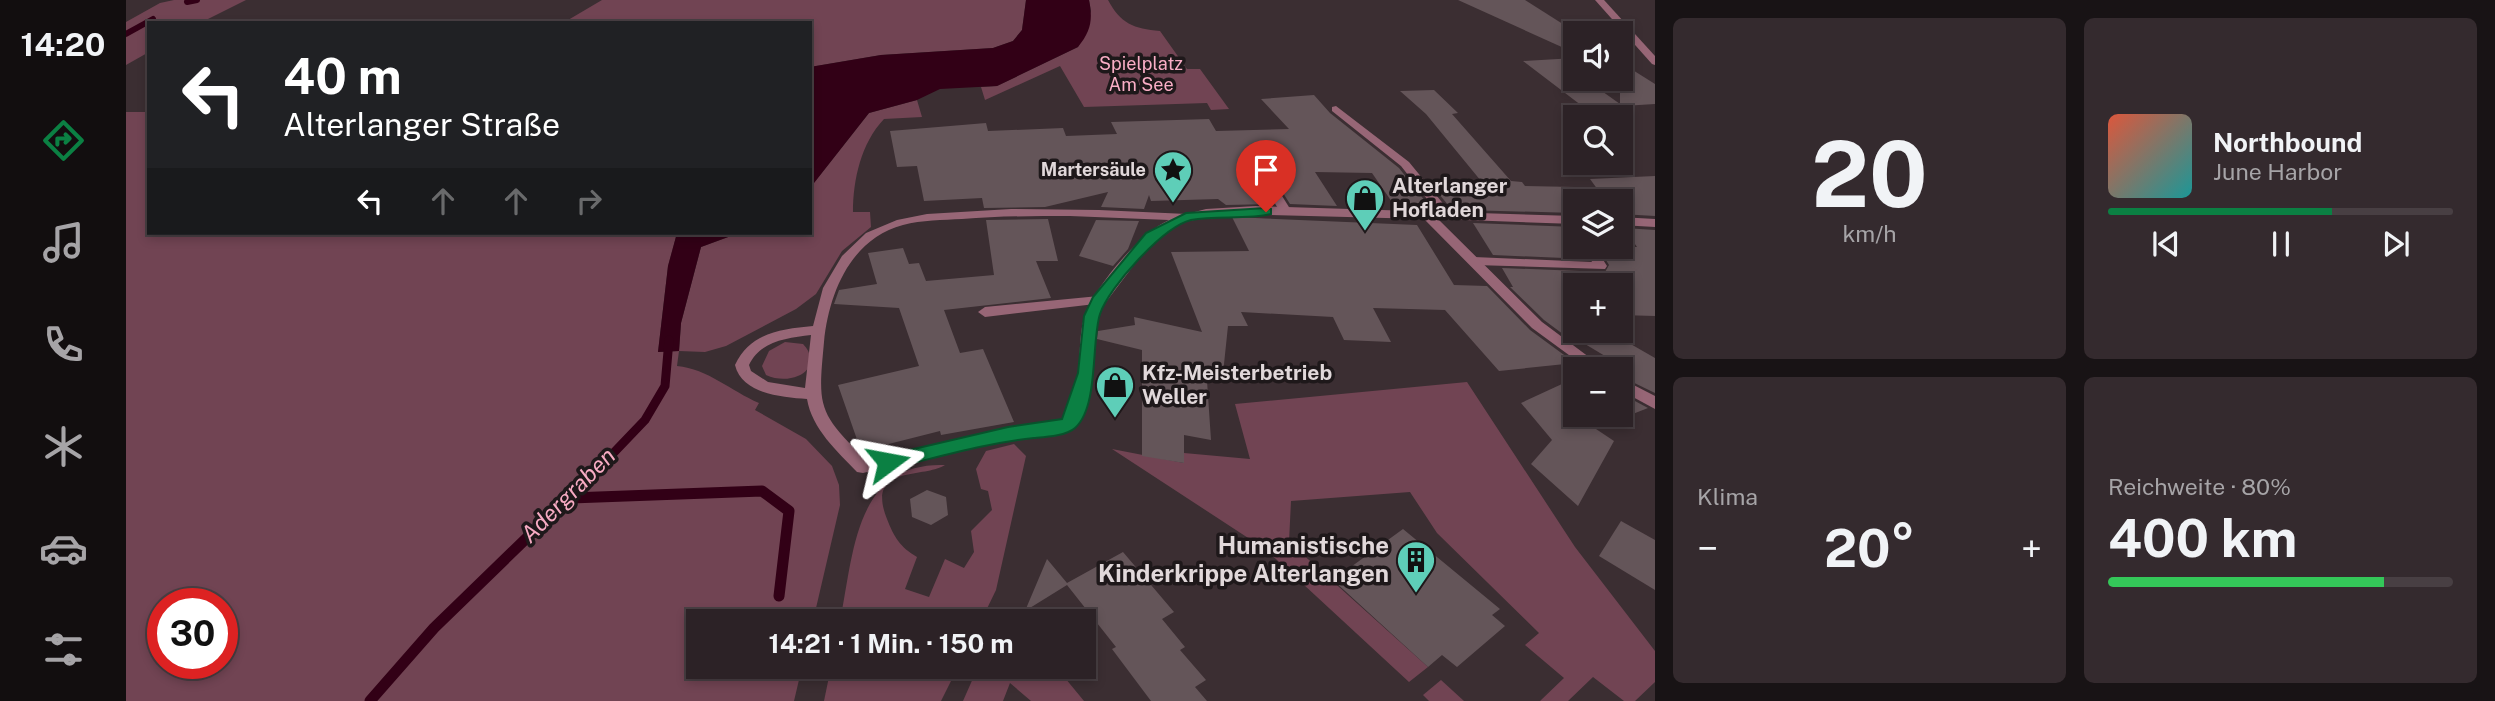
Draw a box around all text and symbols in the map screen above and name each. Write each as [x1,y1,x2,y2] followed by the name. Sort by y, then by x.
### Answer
[1563,21,1633,427] map controls
[1563,21,1633,91] button: sound
[21,26,105,63] text: 14:20
[283,47,402,105] text: 40 m
[168,49,259,140] icon: left
[1099,53,1183,95] park label: Spielplatz Am See
[1563,105,1633,175] button: search
[283,106,560,143] text: Alterlanger Straße
[39,116,88,165] icon: directions
[1811,121,1928,227] text: 20
[2213,127,2362,158] text: Northbound
[1236,140,1296,212] pin
[1152,149,1194,204] place icon: Martersäule
[1247,151,1285,189] icon: arrive
[2213,158,2342,185] text: June Harbor
[1041,159,1146,180] place label: Martersäule
[1392,173,1508,222] place label: Alterlanger Hofladen
[1344,177,1386,232] shop icon: Alterlanger Hofladen
[351,182,389,220] icon: left
[424,182,462,220] icon: ahead
[497,182,535,220] icon: ahead
[570,182,608,220] icon: right
[1563,189,1633,259] button: layers
[39,218,88,267] icon: music
[1842,220,1897,247] text: km/h
[2147,225,2185,263] icon: previous
[2262,225,2300,263] icon: pause
[2377,225,2415,263] icon: next
[1563,273,1633,343] button: +
[39,320,88,369] icon: phone
[1563,357,1633,427] button: −
[1142,360,1332,409] place label: Kfz-Meisterbetrieb Weller
[1094,364,1136,419] shop icon: Kfz-Meisterbetrieb Weller
[39,422,88,471] icon: climate
[851,425,925,499] position arrow
[515,442,620,547] water label: Adergraben
[2108,473,2291,500] text: Reichweite · 80%
[1697,483,1758,510] text: Klima
[2108,508,2297,569] text: 400 km
[1824,518,1915,579] text: 20°
[39,524,88,573] icon: car
[1697,526,1718,571] text: −
[2021,526,2042,571] text: +
[1098,531,1389,587] place label: Humanistische Kinderkrippe Alterlangen
[1395,539,1437,594] building icon: Humanistische Kinderkrippe Alterlangen
[147,588,238,679] speed limit sign: 30
[39,625,88,674] icon: filters
[769,628,1013,659] text: 14:21 · 1 Min. · 150 m

